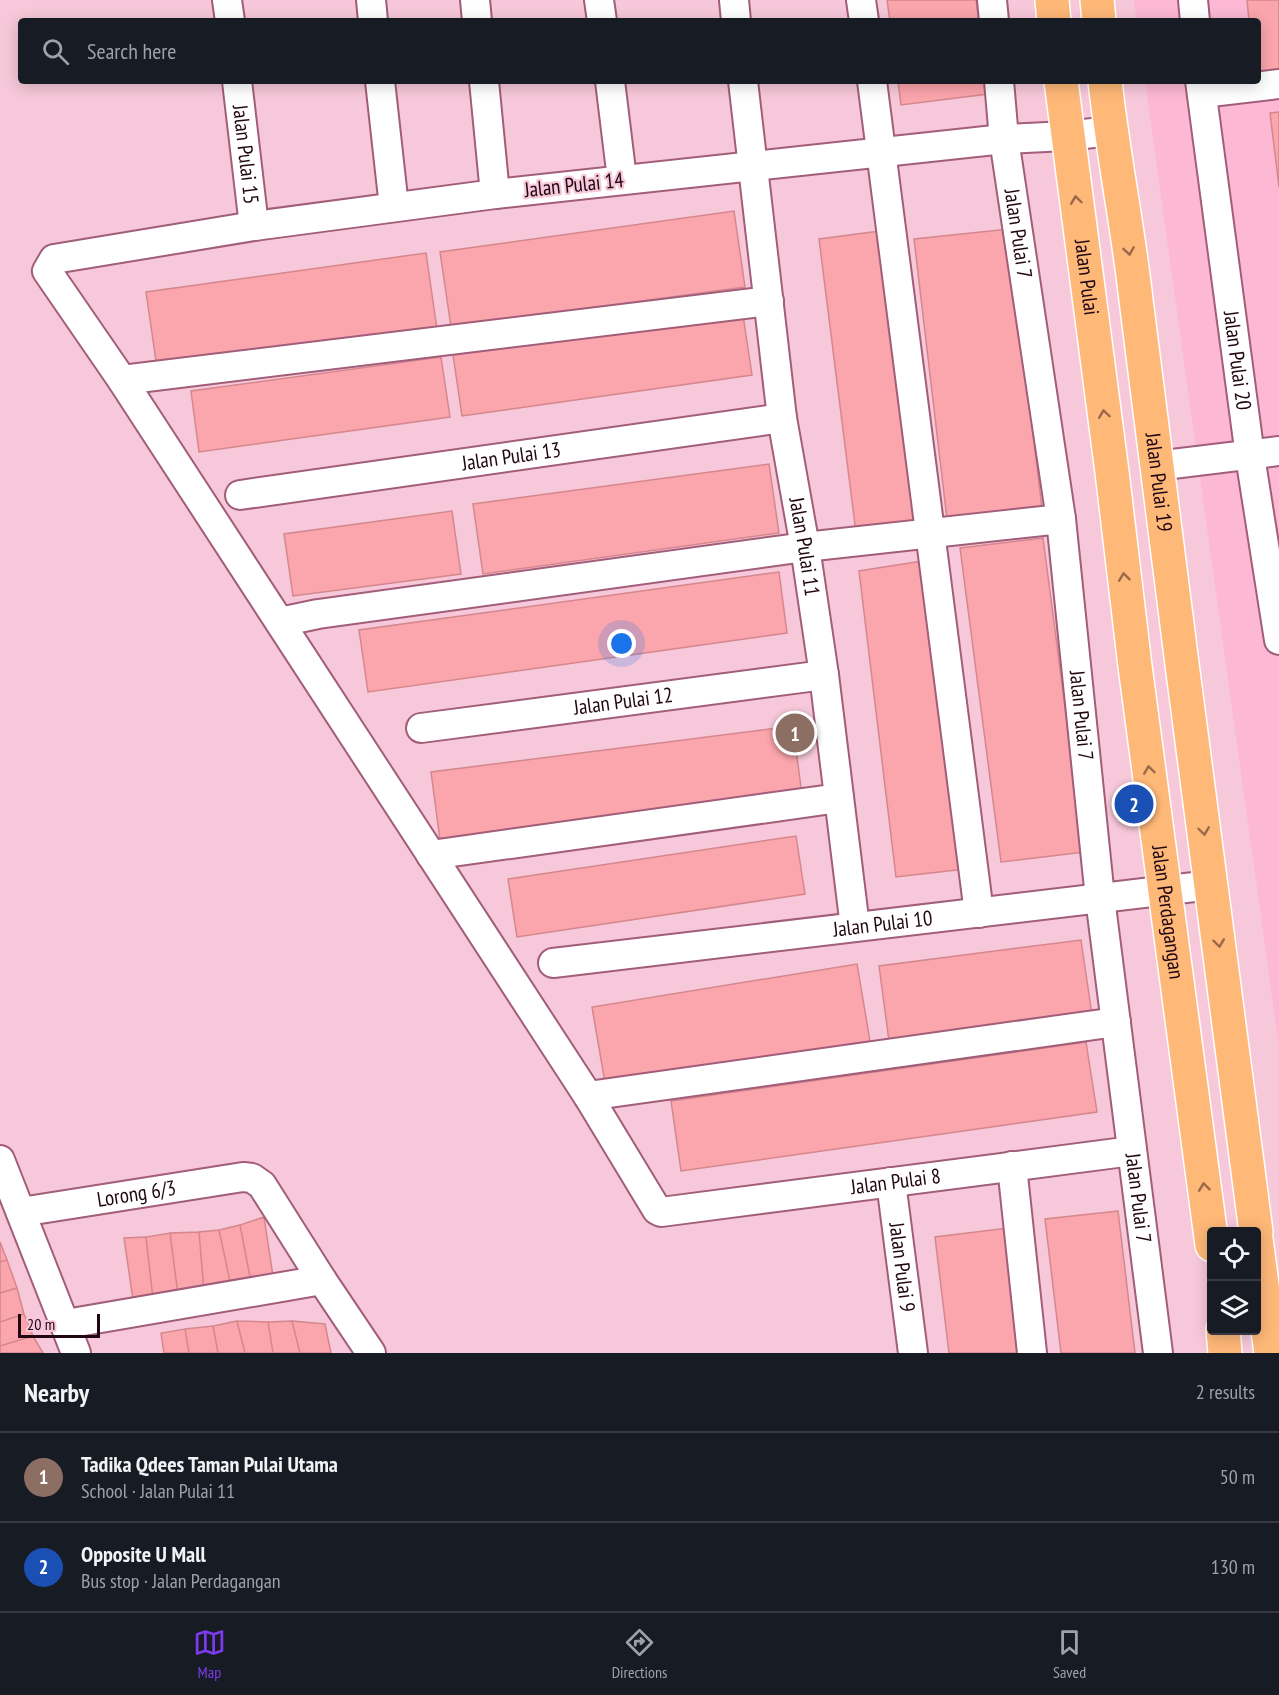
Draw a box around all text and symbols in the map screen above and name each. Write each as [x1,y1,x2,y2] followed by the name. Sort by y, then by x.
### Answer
[18,18,1261,84] search box
[39,35,72,68] icon: search
[87,37,176,65] text: Search here
[227,102,265,206] street label: Jalan Pulai 15
[522,166,625,203] street label: Jalan Pulai 14
[999,186,1039,280] street label: Jalan Pulai 7
[1070,196,1082,205] one-way arrow
[1069,237,1105,317] street label: Jalan Pulai
[1122,246,1135,256] one-way arrow
[1218,308,1258,412] street label: Jalan Pulai 20
[1099,410,1111,419] one-way arrow
[1139,430,1179,534] street label: Jalan Pulai 19
[459,436,562,476] street label: Jalan Pulai 13
[783,494,826,598] street label: Jalan Pulai 11
[1119,572,1131,581] one-way arrow
[607,629,636,658] your location
[1064,668,1100,762] street label: Jalan Pulai 7
[571,681,674,721] street label: Jalan Pulai 12
[776,710,814,756] pin: 1
[1143,766,1156,775] one-way arrow
[1114,782,1154,826] pin: 2
[1198,827,1210,836] one-way arrow
[1146,843,1190,981] street label: Jalan Perdagangan
[831,904,934,943] street label: Jalan Pulai 10
[1212,938,1224,948] one-way arrow
[1120,1151,1158,1245] street label: Jalan Pulai 7
[848,1162,942,1200] street label: Jalan Pulai 8
[95,1174,178,1213] street label: Lorong 6/3
[1198,1183,1211,1192] one-way arrow
[883,1220,922,1314] street label: Jalan Pulai 9
[1207,1227,1261,1335] map controls
[1207,1227,1261,1281] button: locate
[1207,1281,1261,1335] button: layers
[18,1311,100,1338] scale bar
[27,1314,55,1334] text: 20 m
[24,1376,89,1409] text: Nearby
[1196,1379,1255,1405] text: 2 results
[81,1450,338,1478] text: Tadika Qdees Taman Pulai Utama
[39,1464,48,1490] text: 1
[1220,1464,1255,1490] text: 50 m
[81,1478,235,1504] text: School · Jalan Pulai 11
[81,1540,206,1568] text: Opposite U Mall
[39,1554,48,1580] text: 2
[1211,1554,1255,1580] text: 130 m
[81,1568,280,1594] text: Bus stop · Jalan Perdagangan
[193,1626,226,1682] tab: Map
[612,1626,667,1682] tab: Directions
[1053,1626,1086,1682] tab: Saved

